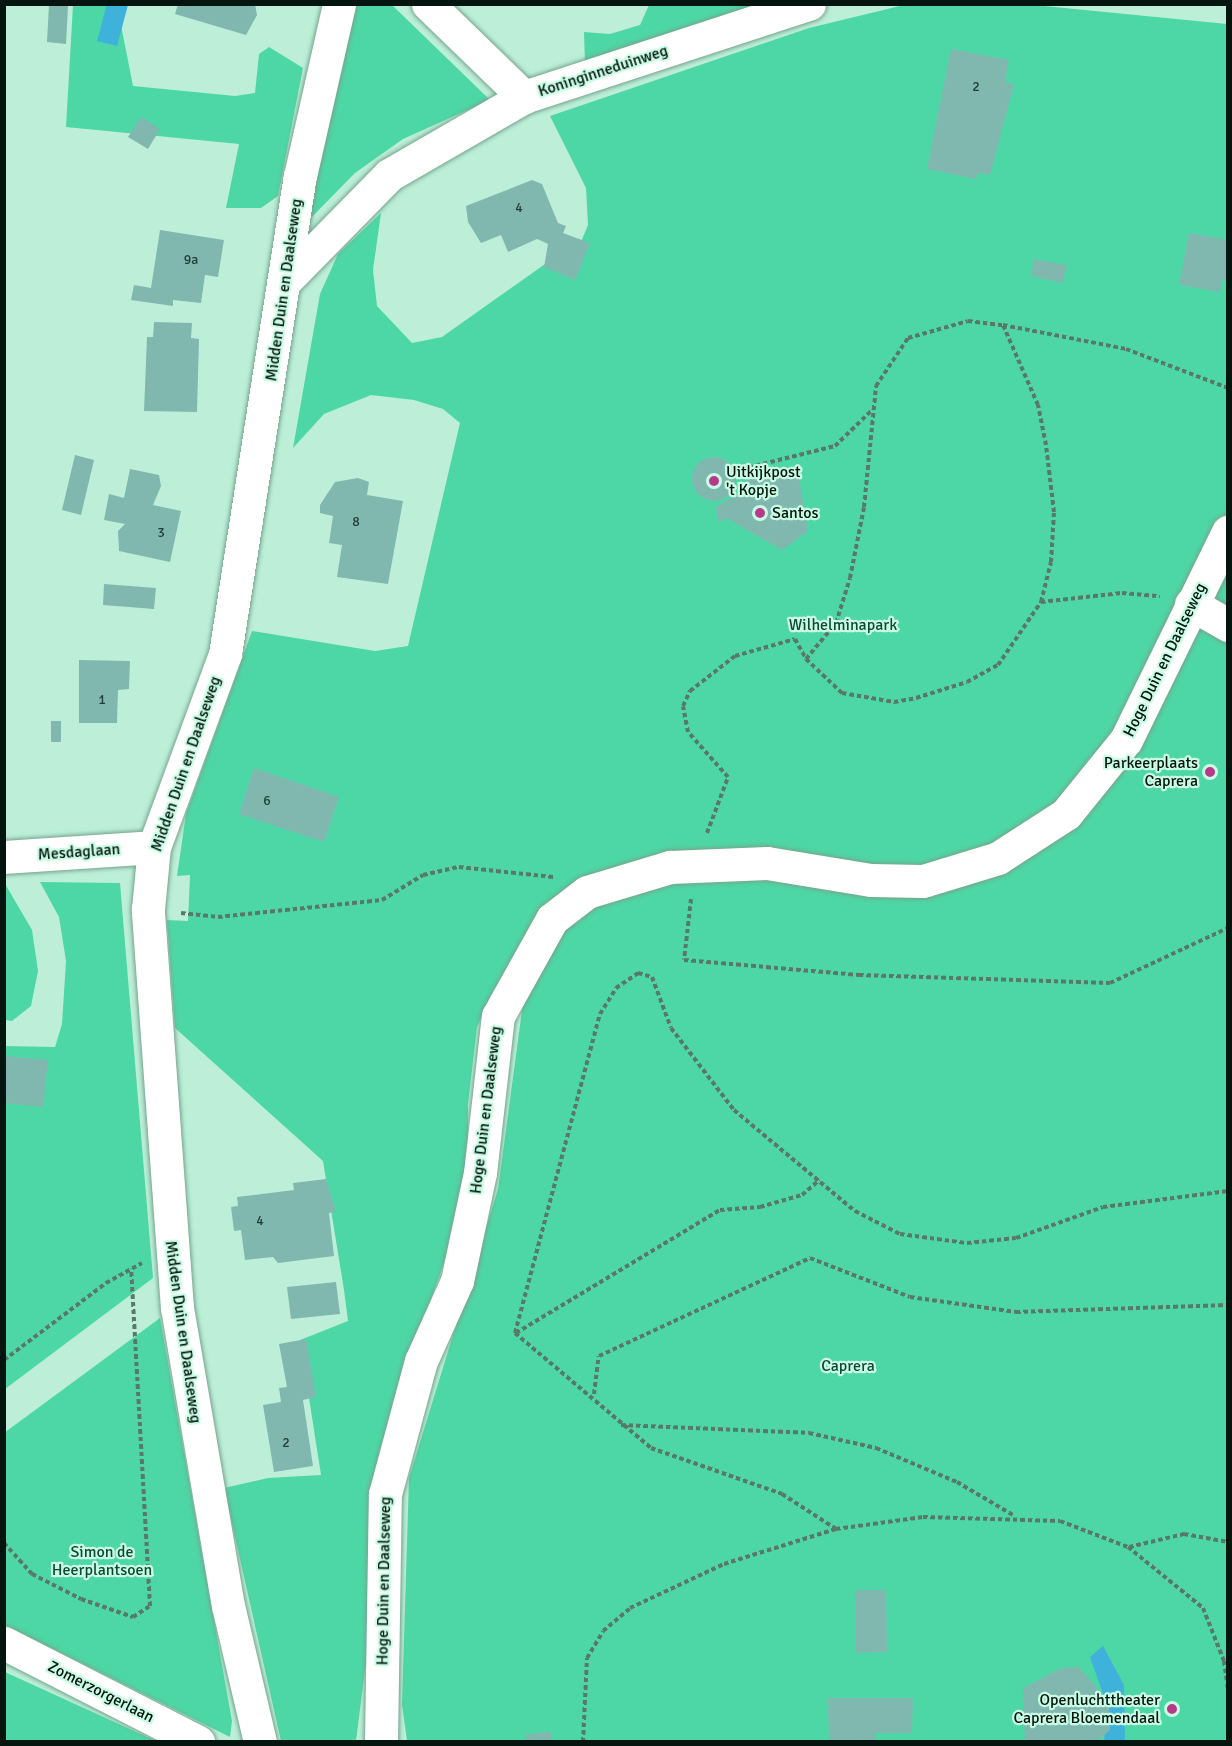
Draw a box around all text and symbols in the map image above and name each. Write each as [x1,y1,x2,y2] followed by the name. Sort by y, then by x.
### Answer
[536,41,670,101] street label: Koninginneduinweg
[972,79,980,95] house number: 2
[262,197,306,383] street label: Midden Duin en Daalseweg
[515,200,523,216] house number: 4
[184,252,198,268] house number: 9a
[726,462,801,500] place label: Uitkijkpost 't Kopje
[707,474,721,488] marker: Uitkijkpost 't Kopje
[772,503,819,523] place label: Santos
[753,506,767,520] marker: Santos
[352,514,360,530] house number: 8
[157,525,165,541] house number: 3
[1119,580,1211,740] street label: Hoge Duin en Daalseweg
[789,615,897,635] park label: Wilhelminapark
[147,674,225,854] street label: Midden Duin en Daalseweg
[98,692,106,708] house number: 1
[1104,753,1198,791] place label: Parkeerplaats Caprera
[1203,765,1217,779] marker: Parkeerplaats Caprera
[263,793,271,809] house number: 6
[37,840,121,864] street label: Mesdaglaan
[466,1025,506,1195] street label: Hoge Duin en Daalseweg
[256,1213,264,1229] house number: 4
[161,1239,205,1425] street label: Midden Duin en Daalseweg
[821,1356,875,1376] park label: Caprera
[282,1435,290,1451] house number: 2
[373,1496,395,1666] street label: Hoge Duin en Daalseweg
[52,1542,152,1580] park label: Simon de Heerplantsoen
[45,1657,157,1727] street label: Zomerzorgerlaan
[1013,1690,1160,1728] place label: Openluchttheater Caprera Bloemendaal
[1165,1702,1179,1716] marker: Openluchttheater Caprera Bloemendaal

